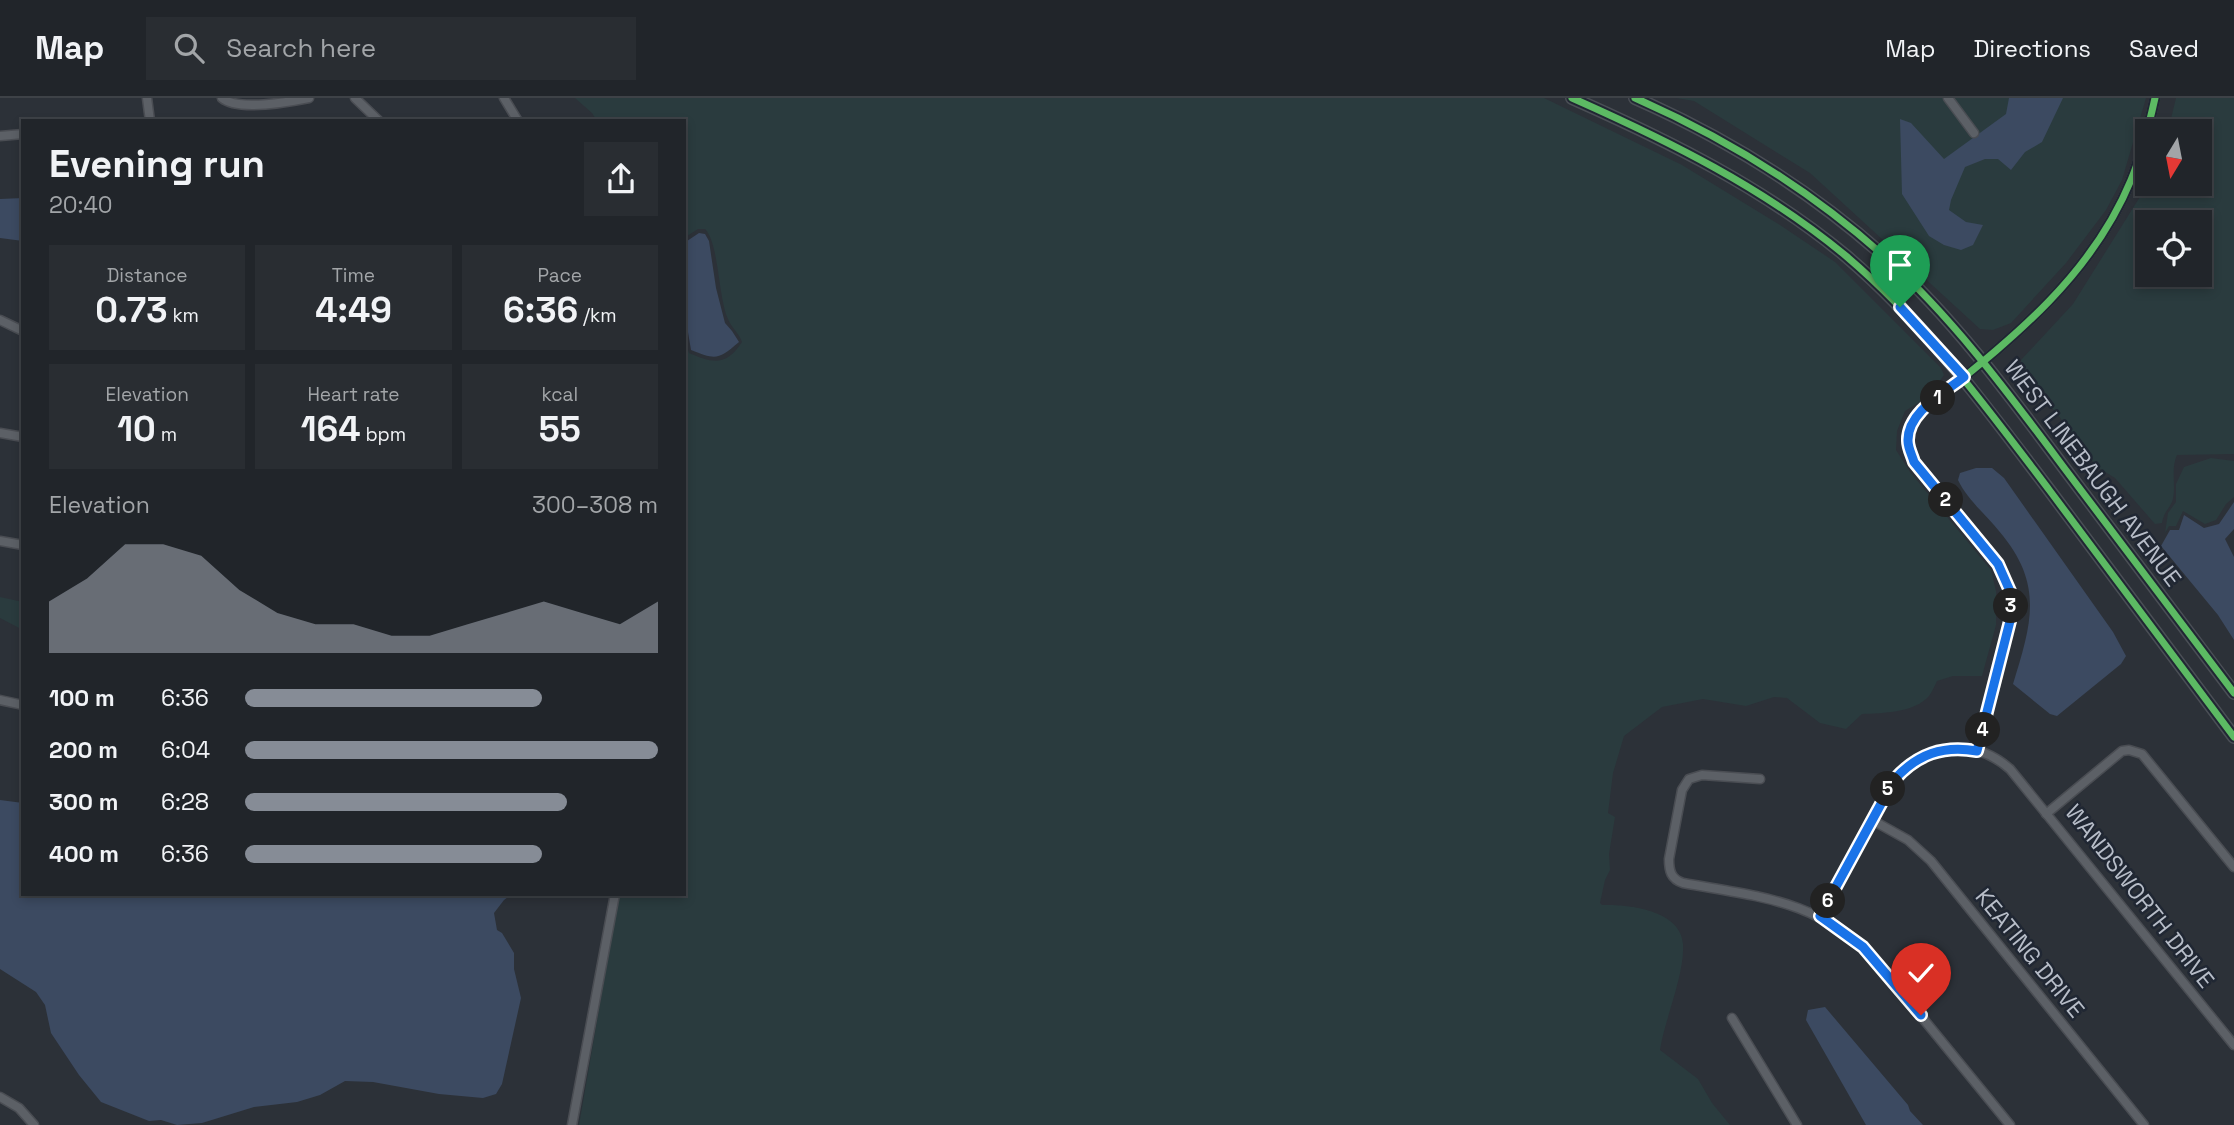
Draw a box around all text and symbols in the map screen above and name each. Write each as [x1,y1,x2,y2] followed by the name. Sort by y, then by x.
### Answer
[146,17,636,80] search box
[35,27,104,69] text: Map
[170,29,208,67] icon: search
[226,31,376,65] text: Search here
[1885,33,1935,64] text: Map
[1973,33,2091,64] text: Directions
[2129,33,2199,64] text: Saved
[2135,119,2212,196] north arrow
[2135,119,2212,287] map controls
[49,140,265,188] text: Evening run
[584,142,658,216] button: share
[49,190,113,220] text: 20:40
[2135,210,2212,287] button: locate
[1870,235,1930,307] pin
[1881,246,1919,284] icon: arrive
[107,263,188,288] text: Distance
[332,263,375,288] text: Time
[538,263,582,288] text: Pace
[95,288,168,332] text: 0.73
[315,288,392,332] text: 4:49
[503,288,578,332] text: 6:36
[168,303,199,328] text: km
[578,303,617,328] text: /km
[1998,354,2188,592] street label: WEST LINEBAUGH AVENUE
[1920,380,1955,416] pin: 1
[106,382,189,407] text: Elevation
[307,382,400,407] text: Heart rate
[541,382,578,407] text: kcal
[1933,385,1942,410] text: 1
[117,407,156,451] text: 10
[301,407,361,451] text: 164
[539,407,581,451] text: 55
[156,422,177,447] text: m
[361,422,406,447] text: bpm
[1928,482,1964,518] pin: 2
[1940,487,1951,512] text: 2
[49,490,150,520] text: Elevation
[532,490,658,520] text: 300–308 m
[1994,588,2028,624] pin: 3
[2005,593,2016,618] text: 3
[49,683,115,713] text: 100 m
[161,683,209,713] text: 6:36
[1966,712,2000,748] pin: 4
[1976,717,1989,742] text: 4
[49,735,118,765] text: 200 m
[161,735,210,765] text: 6:04
[1870,772,1906,806] pin: 5
[1882,776,1893,801] text: 5
[49,787,118,817] text: 300 m
[161,787,209,817] text: 6:28
[2059,798,2221,994] street label: WANDSWORTH DRIVE
[49,839,119,869] text: 400 m
[161,839,209,869] text: 6:36
[1969,882,2091,1024] street label: KEATING DRIVE
[1811,884,1846,918] pin: 6
[1822,888,1833,913] text: 6
[1891,943,1951,1015] pin
[1902,954,1940,992] icon: check

